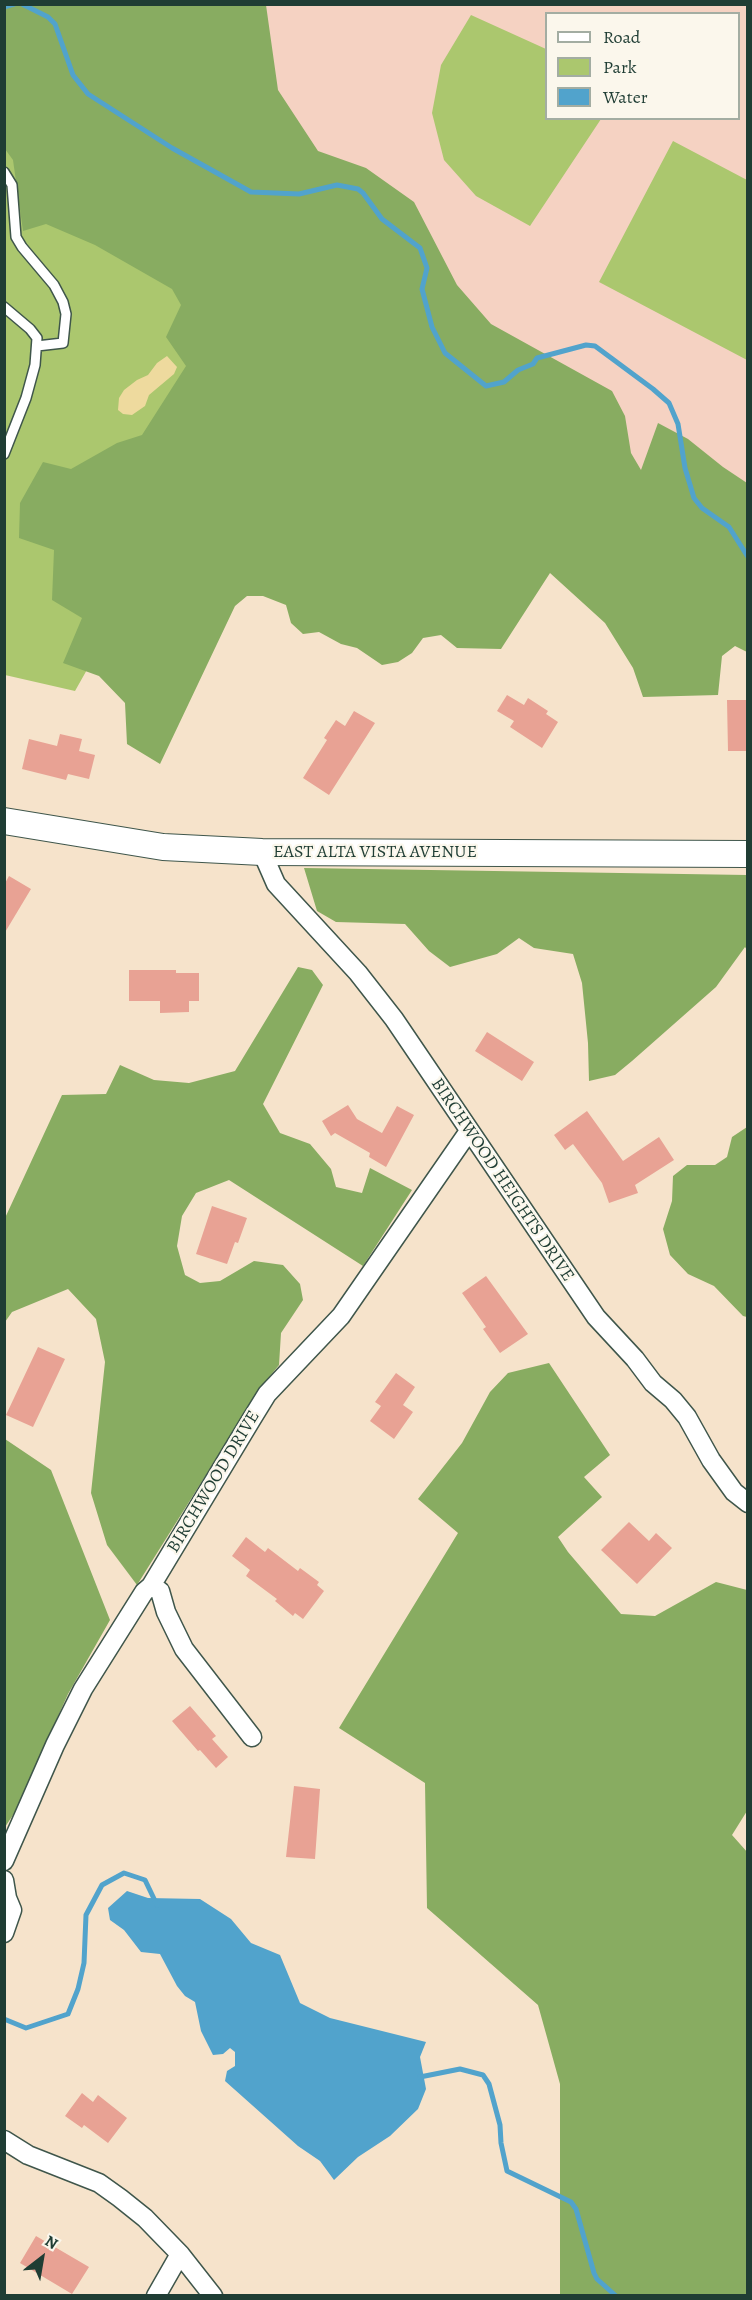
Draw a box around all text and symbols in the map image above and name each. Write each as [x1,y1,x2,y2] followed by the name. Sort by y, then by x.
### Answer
[545,12,740,120] legend
[603,25,640,49] text: Road
[603,55,637,79] text: Park
[603,85,648,109] text: Water
[273,842,477,864] street label: EAST ALTA VISTA AVENUE
[426,1074,578,1286] street label: BIRCHWOOD HEIGHTS DRIVE
[163,1407,265,1557] street label: BIRCHWOOD DRIVE
[12,2228,72,2288] north arrow
[41,2230,62,2255] text: N

